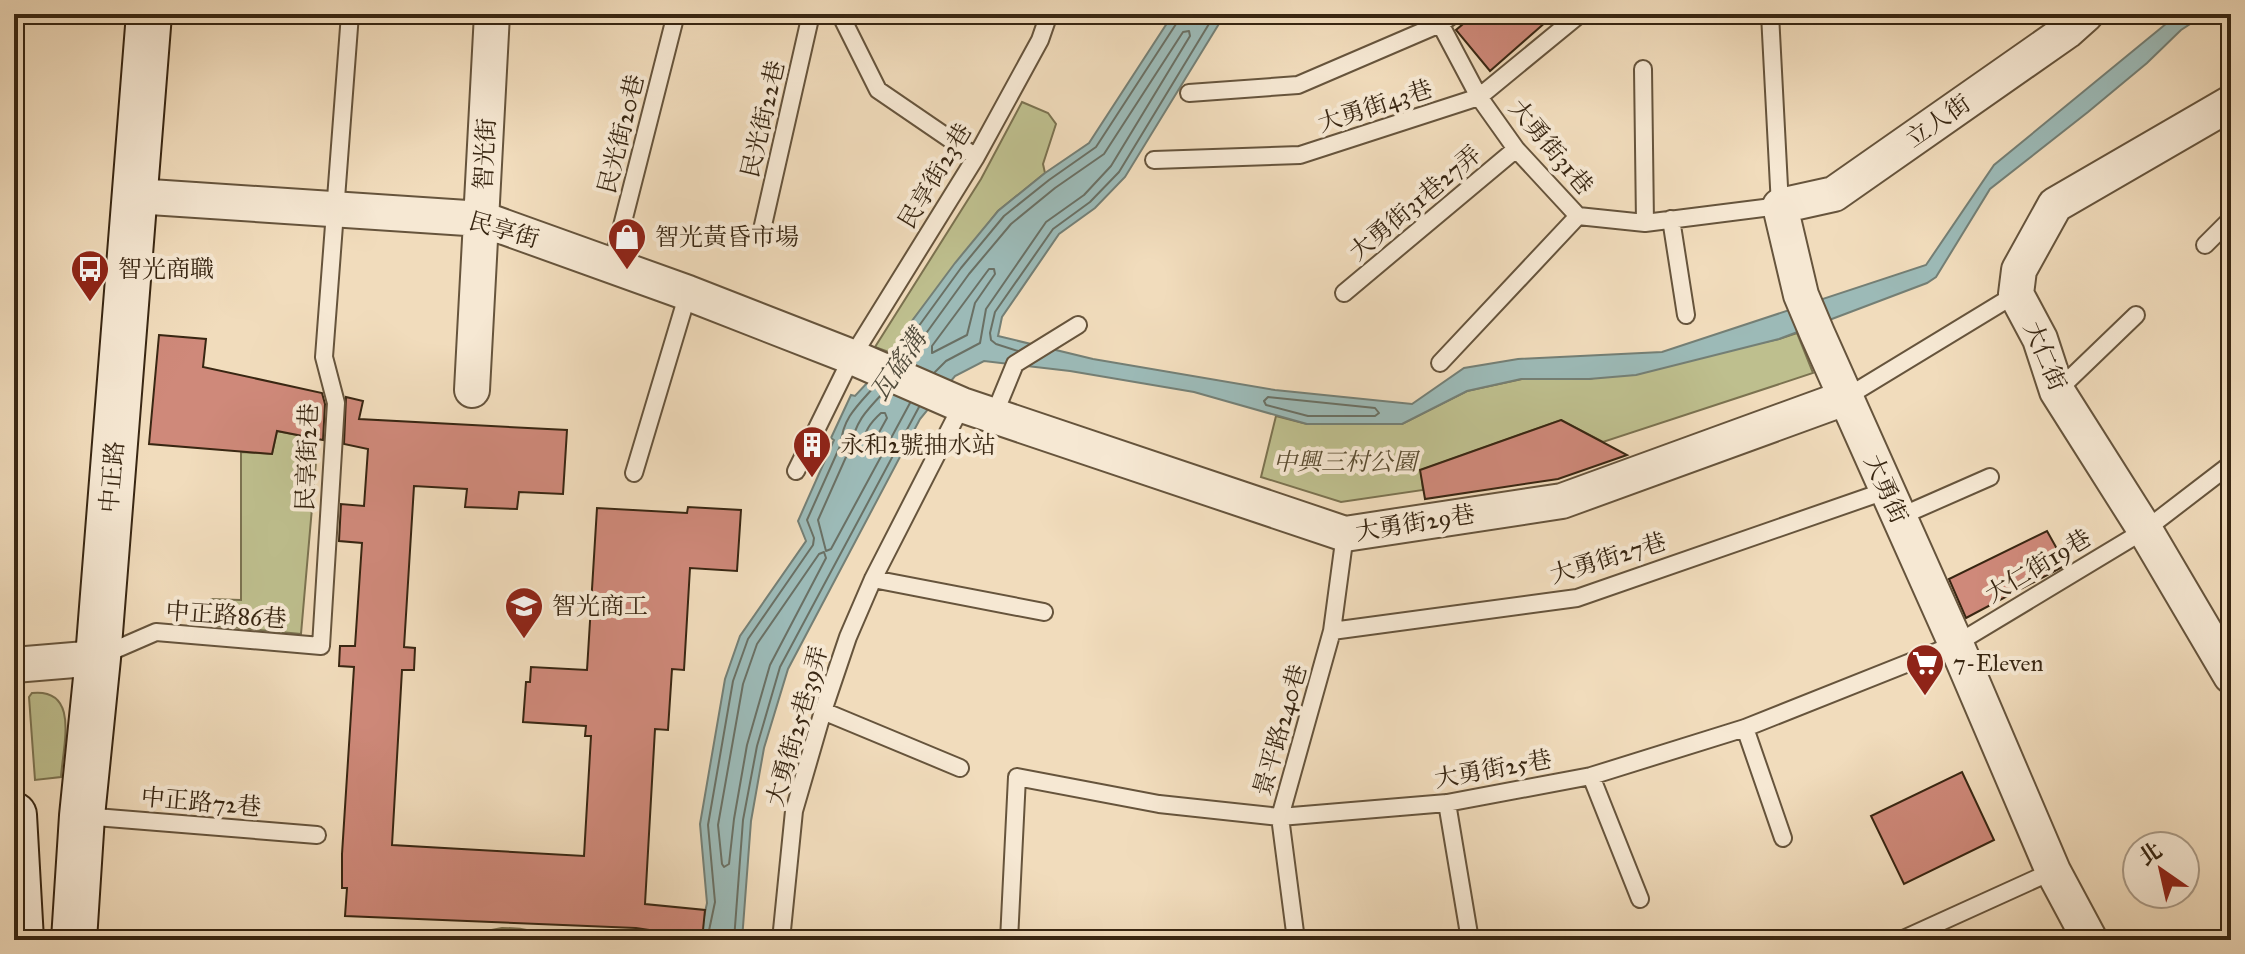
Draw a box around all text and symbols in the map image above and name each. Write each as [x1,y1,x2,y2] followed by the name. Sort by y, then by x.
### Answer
[735,57,791,181] street label: 民光街22巷
[592,71,650,197] street label: 民光街20巷
[1314,73,1436,139] street label: 大勇街43巷
[1900,88,1976,154] street label: 立人街
[1503,93,1599,201] street label: 大勇街31巷
[468,117,502,191] street label: 智光街
[892,118,978,234] street label: 民享街23巷
[1343,139,1487,267] street label: 大勇街31巷27弄
[465,206,543,254] street label: 民享街
[606,216,648,271] shop icon: 智光黃昏市場
[655,222,799,252] place label: 智光黃昏市場
[69,248,111,303] bus stop icon: 智光商職
[118,254,214,284] place label: 智光商職
[2017,317,2073,395] street label: 大仁街
[863,320,935,406] water label: 瓦磘溝
[290,403,324,511] street label: 民享街2巷
[791,424,833,479] building icon: 永和2號抽水站
[840,430,996,460] place label: 永和2號抽水站
[94,440,130,514] street label: 中正路
[1273,447,1421,477] park label: 中興三村公園
[1858,450,1914,528] street label: 大勇街
[1353,499,1477,547] street label: 大勇街29巷
[1980,523,2096,609] street label: 大仁街19巷
[1546,526,1670,590] street label: 大勇街27巷
[503,585,545,640] school or university icon: 智光商工
[552,591,648,621] place label: 智光商工
[165,596,287,634] street label: 中正路86巷
[760,642,834,810] street label: 大勇街25巷39弄
[1904,642,1946,697] supermarket icon: 7-Eleven
[1953,648,2043,678] place label: 7-Eleven
[1247,661,1313,799] street label: 景平路240巷
[1432,744,1554,794] street label: 大勇街25巷
[140,782,262,822] street label: 中正路72巷
[2121,830,2201,910] north arrow
[2133,836,2167,871] text: 北

